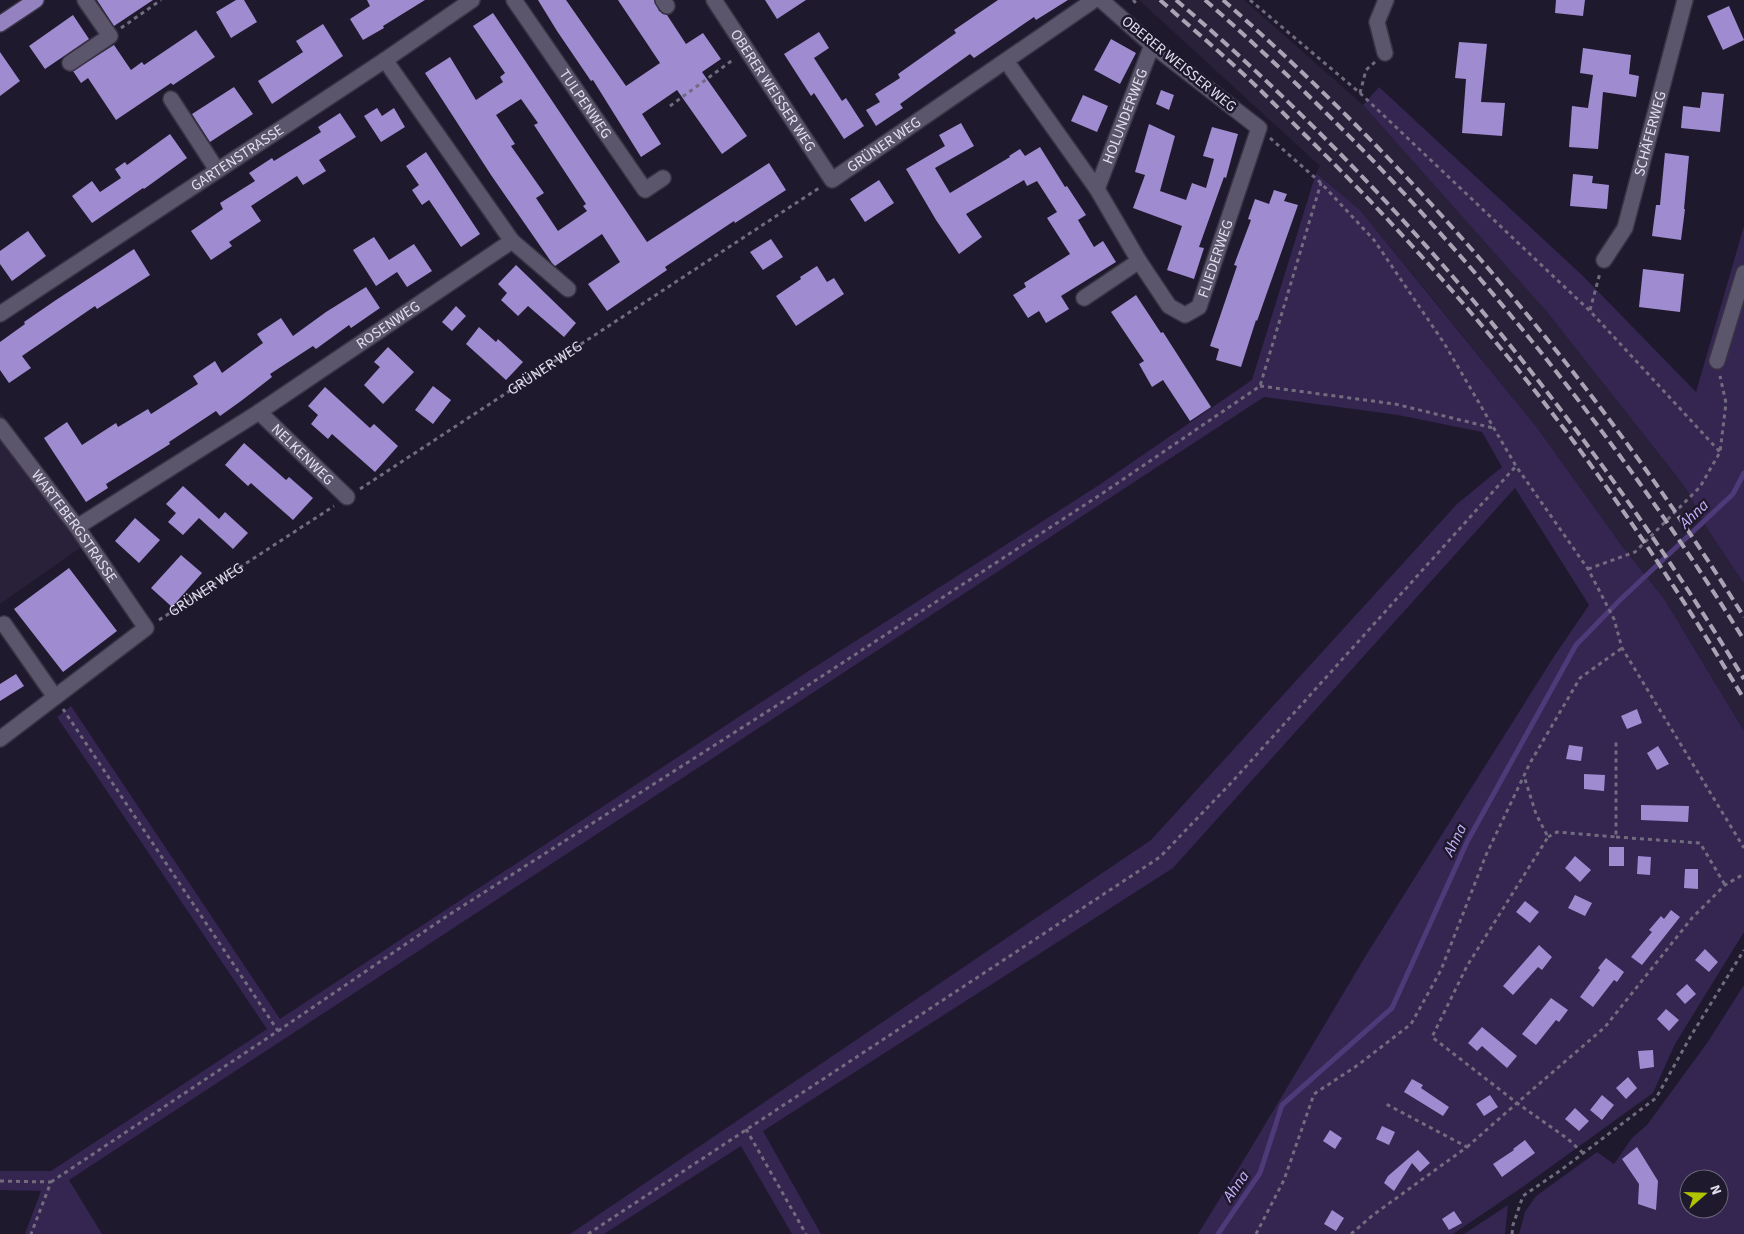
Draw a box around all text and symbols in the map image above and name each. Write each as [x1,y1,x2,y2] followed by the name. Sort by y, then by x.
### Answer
[1117,11,1241,117] street label: OBERER WEISSER WEG
[725,25,821,156] street label: OBERER WEISSER WEG
[554,65,617,143] street label: TULPENWEG
[1097,65,1153,167] street label: HOLUNDERWEG
[1629,89,1671,178] street label: SCHÄFERWEG
[842,112,925,177] street label: GRÜNER WEG
[186,119,288,196] street label: GARTENSTRASSE
[1192,217,1238,301] street label: FLIEDERWEG
[352,296,424,354] street label: ROSENWEG
[503,336,586,400] street label: GRÜNER WEG
[267,419,339,490] street label: NELKENWEG
[27,465,123,587] street label: WARTEBERGSTRASSE
[1674,494,1714,534] water label: Ahna
[164,557,248,622] street label: GRÜNER WEG
[1437,820,1472,861] water label: Ahna
[1217,1166,1255,1207] water label: Ahna
[1679,1169,1729,1219] north arrow
[1704,1182,1726,1198] text: N

